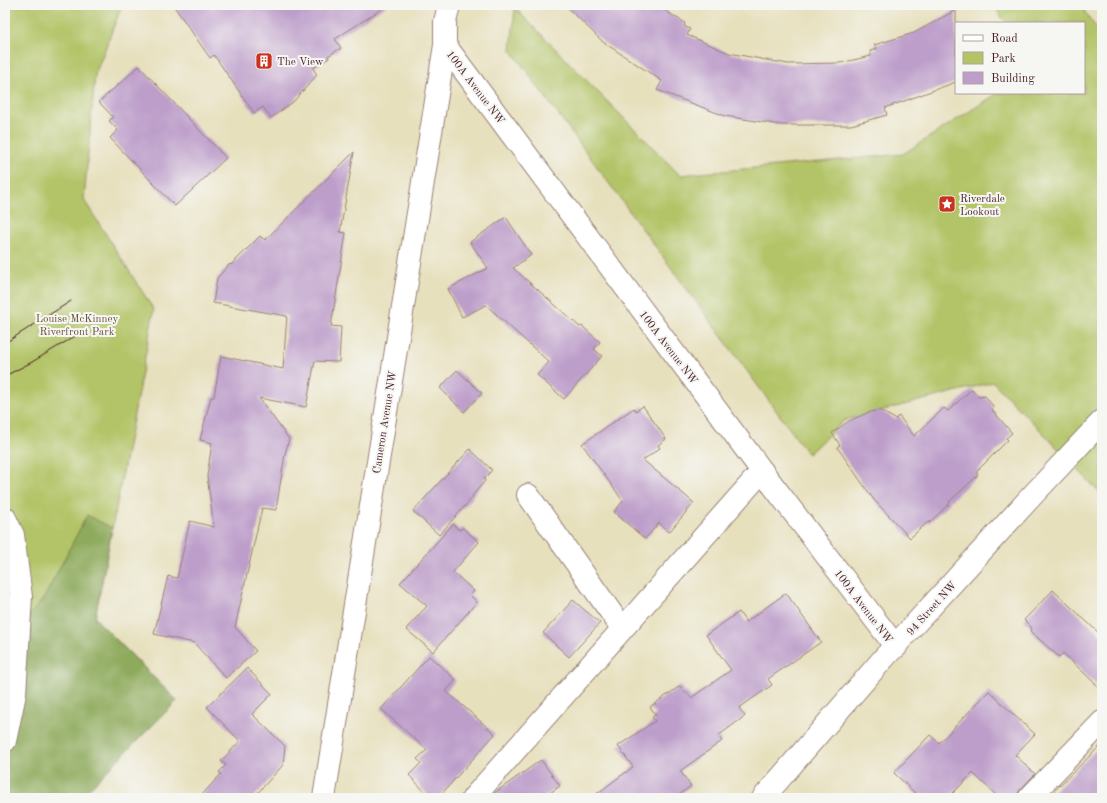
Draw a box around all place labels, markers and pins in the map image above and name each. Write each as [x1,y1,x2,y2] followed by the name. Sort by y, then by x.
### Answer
[254,51,274,71] building icon: The View
[277,57,324,68] place label: The View
[937,194,957,214] place icon: Riverdale Lookout
[960,194,1005,218] place label: Riverdale Lookout

